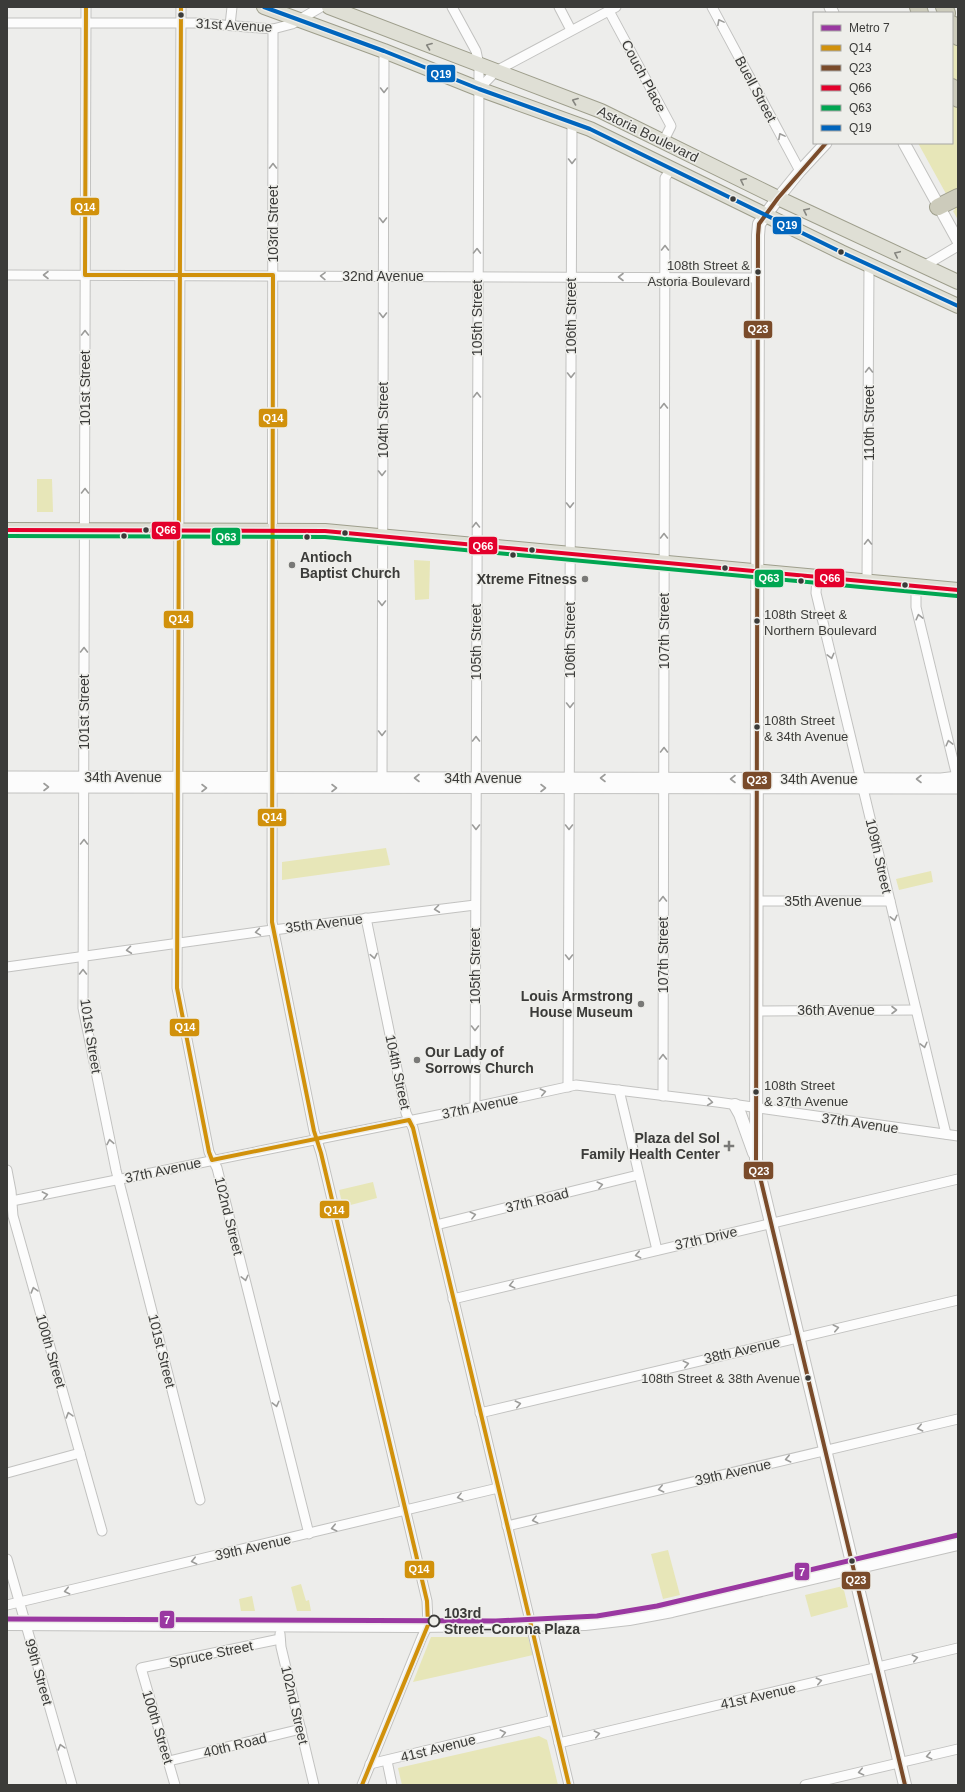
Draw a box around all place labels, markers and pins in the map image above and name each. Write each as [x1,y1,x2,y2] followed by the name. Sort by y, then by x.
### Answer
[176,10,186,20] unlabelled marker
[728,194,738,204] unlabelled marker
[836,247,846,257] unlabelled marker
[647,258,750,289] place label: 108th Street & Astoria Boulevard
[753,267,763,277] marker: 108th Street & Astoria Boulevard
[141,525,151,535] unlabelled marker
[340,528,350,538] unlabelled marker
[119,531,129,541] unlabelled marker
[302,532,312,542] unlabelled marker
[527,545,537,555] unlabelled marker
[300,549,400,581] place label: Antioch Baptist Church
[508,550,518,560] unlabelled marker
[287,560,297,570] marker: Antioch Baptist Church
[720,563,730,573] unlabelled marker
[477,571,577,587] place label: Xtreme Fitness
[580,574,590,584] marker: Xtreme Fitness
[796,576,806,586] unlabelled marker
[900,580,910,590] unlabelled marker
[764,607,877,638] place label: 108th Street & Northern Boulevard
[752,616,762,626] marker: 108th Street & Northern Boulevard
[764,713,848,744] place label: 108th Street & 34th Avenue
[752,722,762,732] marker: 108th Street & 34th Avenue
[521,988,633,1020] place label: Louis Armstrong House Museum
[636,999,646,1009] marker: Louis Armstrong House Museum
[425,1044,534,1076] place label: Our Lady of Sorrows Church
[412,1055,422,1065] marker: Our Lady of Sorrows Church
[764,1078,848,1109] place label: 108th Street & 37th Avenue
[751,1087,761,1097] marker: 108th Street & 37th Avenue
[581,1130,721,1162] place label: Plaza del Sol Family Health Center
[723,1140,735,1152] marker: Plaza del Sol Family Health Center
[641,1371,800,1386] place label: 108th Street & 38th Avenue
[803,1373,813,1383] marker: 108th Street & 38th Avenue
[847,1556,857,1566] unlabelled marker
[444,1605,580,1637] place label: 103rd Street–Corona Plaza
[427,1614,441,1628] marker: 103rd Street–Corona Plaza

